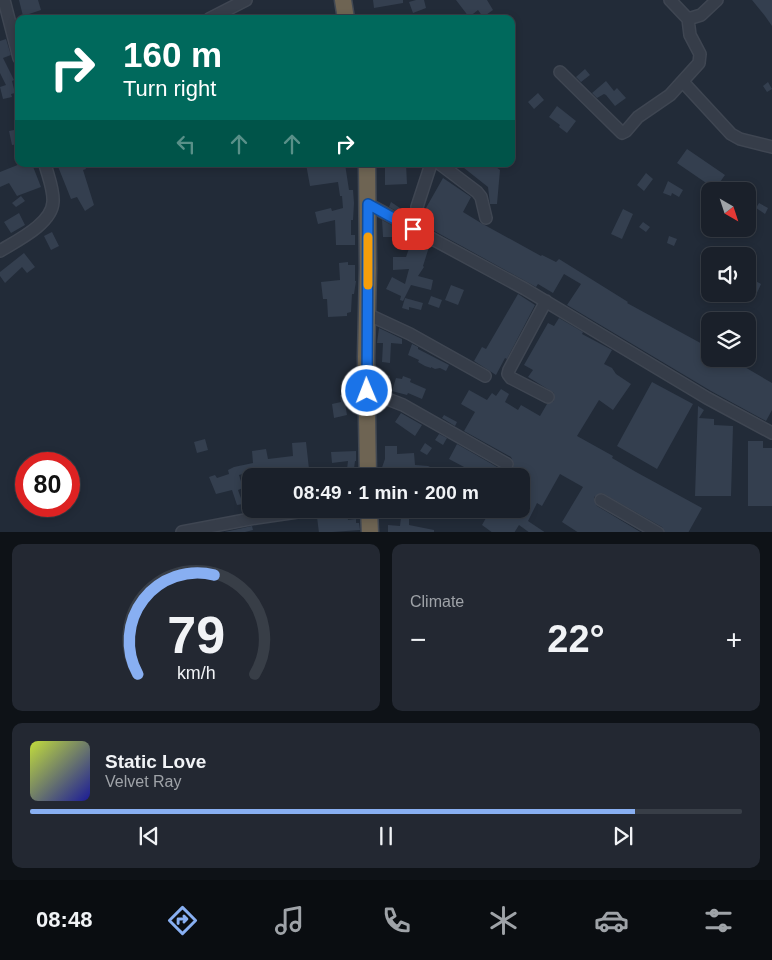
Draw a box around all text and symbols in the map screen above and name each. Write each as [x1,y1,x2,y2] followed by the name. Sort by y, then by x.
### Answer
[40,35,105,100] icon: right
[123,35,222,74] text: 160 m
[123,76,216,101] text: Turn right
[172,130,200,158] icon: left
[225,130,253,158] icon: ahead
[278,130,306,158] icon: ahead
[331,130,359,158] icon: right
[701,182,756,238] north arrow
[701,182,756,367] map controls
[392,208,434,250] pin
[399,215,427,243] icon: arrive
[701,247,756,302] button: sound
[701,312,756,367] button: layers
[340,364,392,416] position arrow
[15,452,80,517] speed limit sign: 80
[293,482,479,503] text: 08:49 · 1 min · 200 m
[410,593,464,610] text: Climate
[167,606,225,664] text: 79
[547,618,605,660] text: 22°
[410,624,426,655] text: −
[726,624,742,655] text: +
[177,663,215,683] text: km/h
[105,751,206,772] text: Static Love
[105,773,181,790] text: Velvet Ray
[135,822,163,850] icon: previous
[372,822,400,850] icon: pause
[609,822,637,850] icon: next
[165,903,200,938] icon: directions
[272,903,307,938] icon: music
[379,903,414,938] icon: phone
[486,903,521,938] icon: climate
[594,903,629,938] icon: car
[701,903,736,938] icon: filters
[36,907,92,932] text: 08:48

